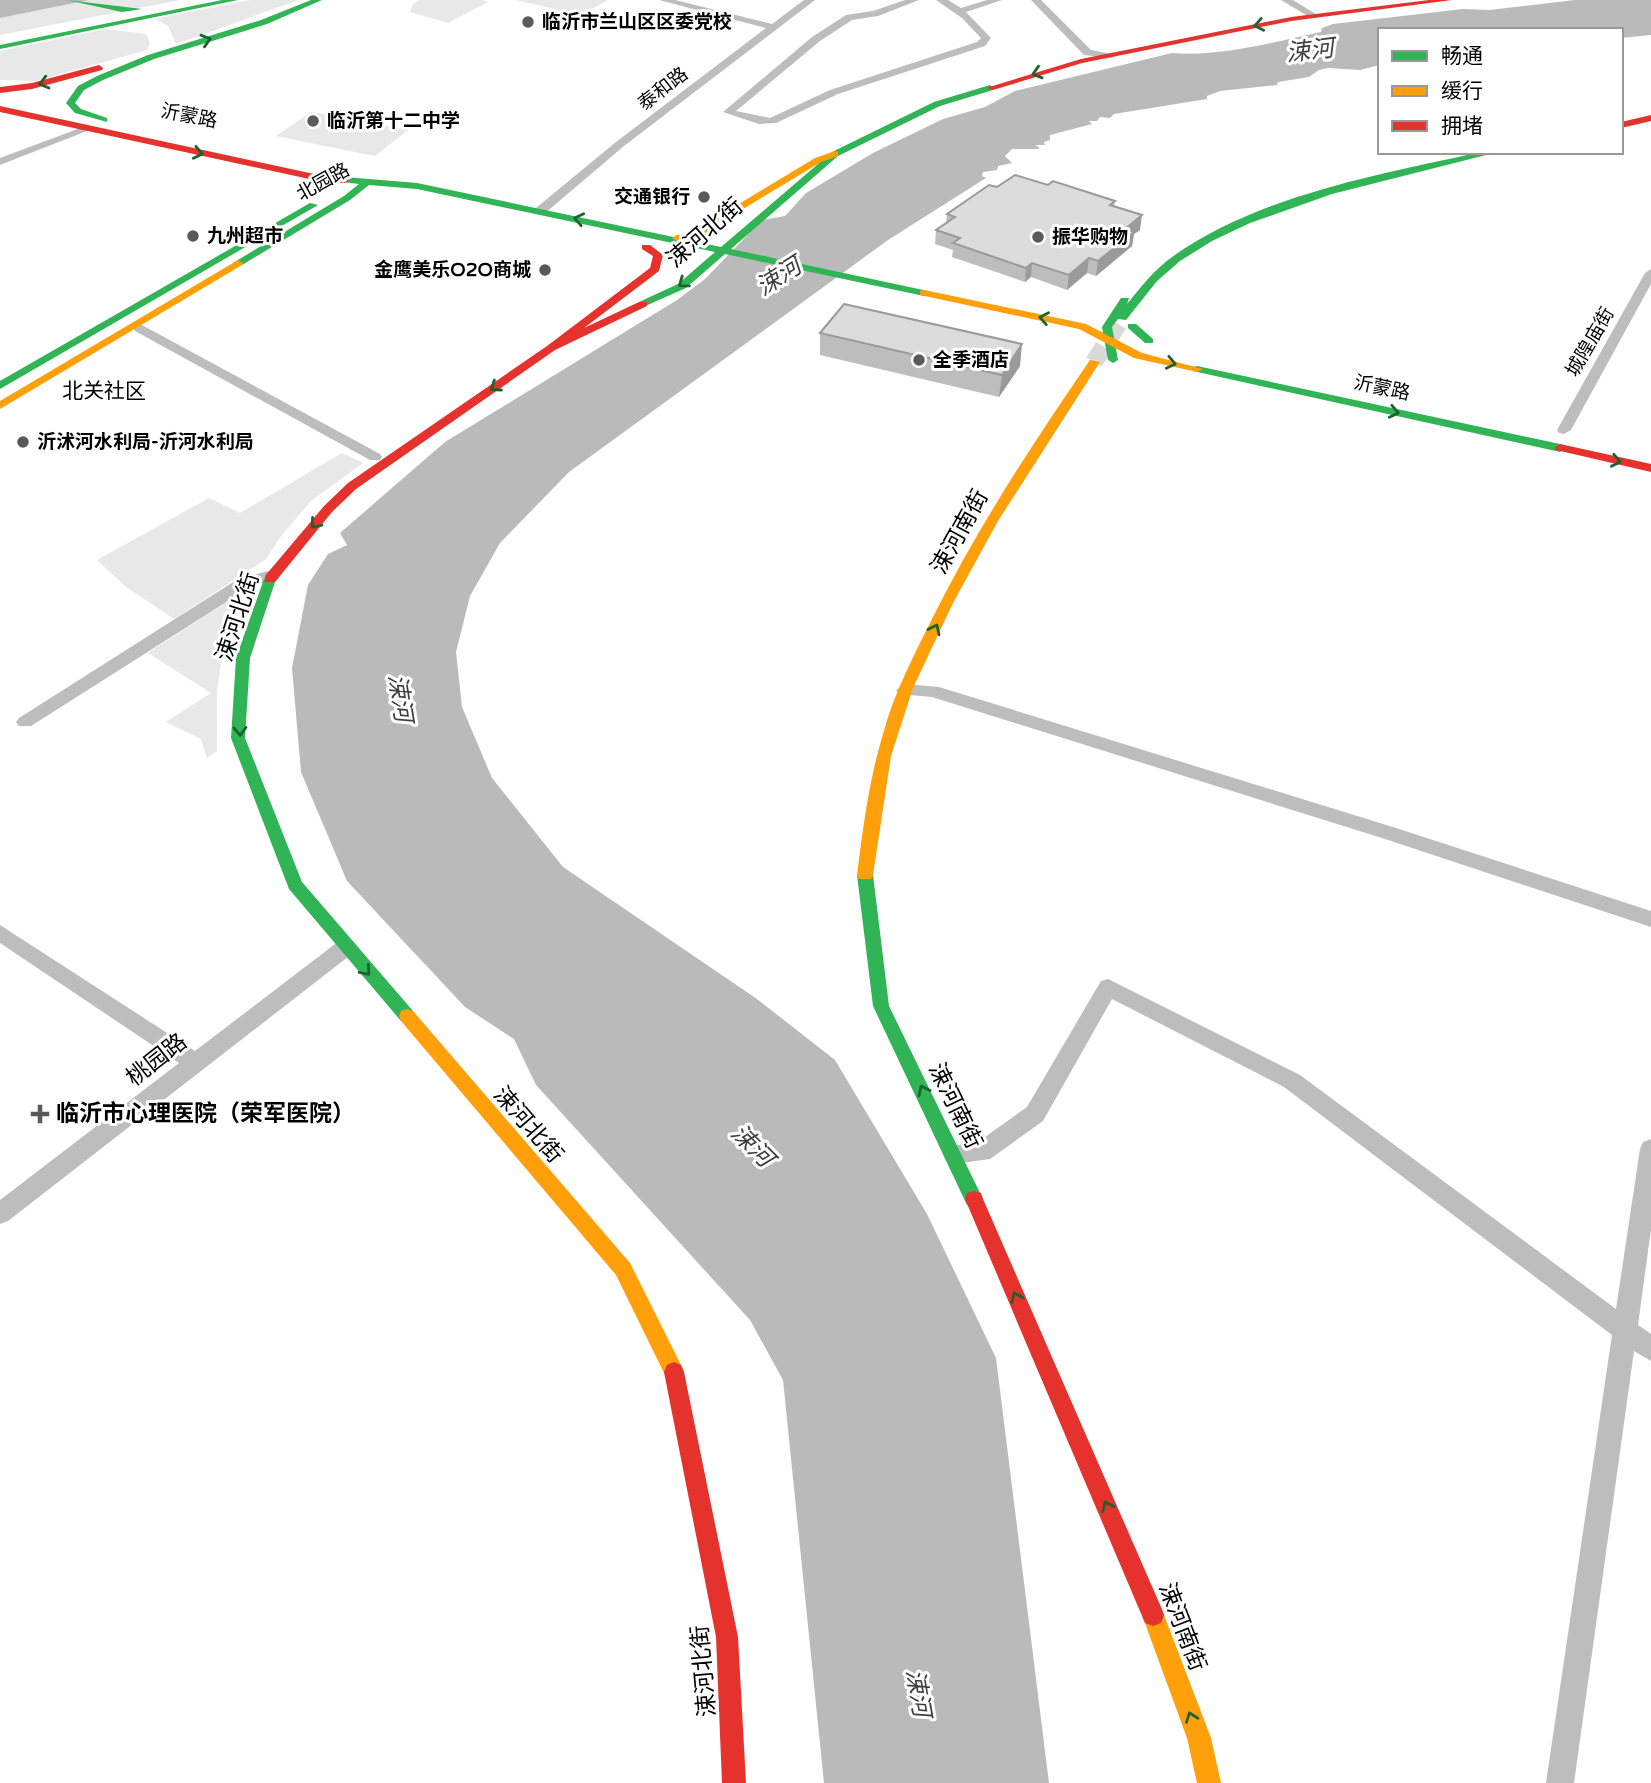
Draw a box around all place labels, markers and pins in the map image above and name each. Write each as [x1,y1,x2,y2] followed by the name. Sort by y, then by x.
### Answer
[542,11,732,33] place label: 临沂市兰山区区委党校
[520,14,536,30] marker: 临沂市兰山区区委党校
[327,110,460,132] place label: 临沂第十二中学
[305,113,321,129] marker: 临沂第十二中学
[614,186,690,208] place label: 交通银行
[696,189,712,205] marker: 交通银行
[207,225,283,247] place label: 九州超市
[1052,226,1128,248] place label: 振华购物
[185,228,201,244] marker: 九州超市
[1030,229,1046,245] marker: 振华购物
[374,259,531,281] place label: 金鹰美乐O2O商城
[537,262,553,278] marker: 金鹰美乐O2O商城
[933,349,1009,371] place label: 全季酒店
[911,352,927,368] marker: 全季酒店
[37,431,254,453] place label: 沂沭河水利局-沂河水利局
[15,434,31,450] marker: 沂沭河水利局-沂河水利局
[56,1100,355,1128] place label: 临沂市心理医院（荣军医院）
[30,1104,50,1124] marker: 临沂市心理医院（荣军医院）

